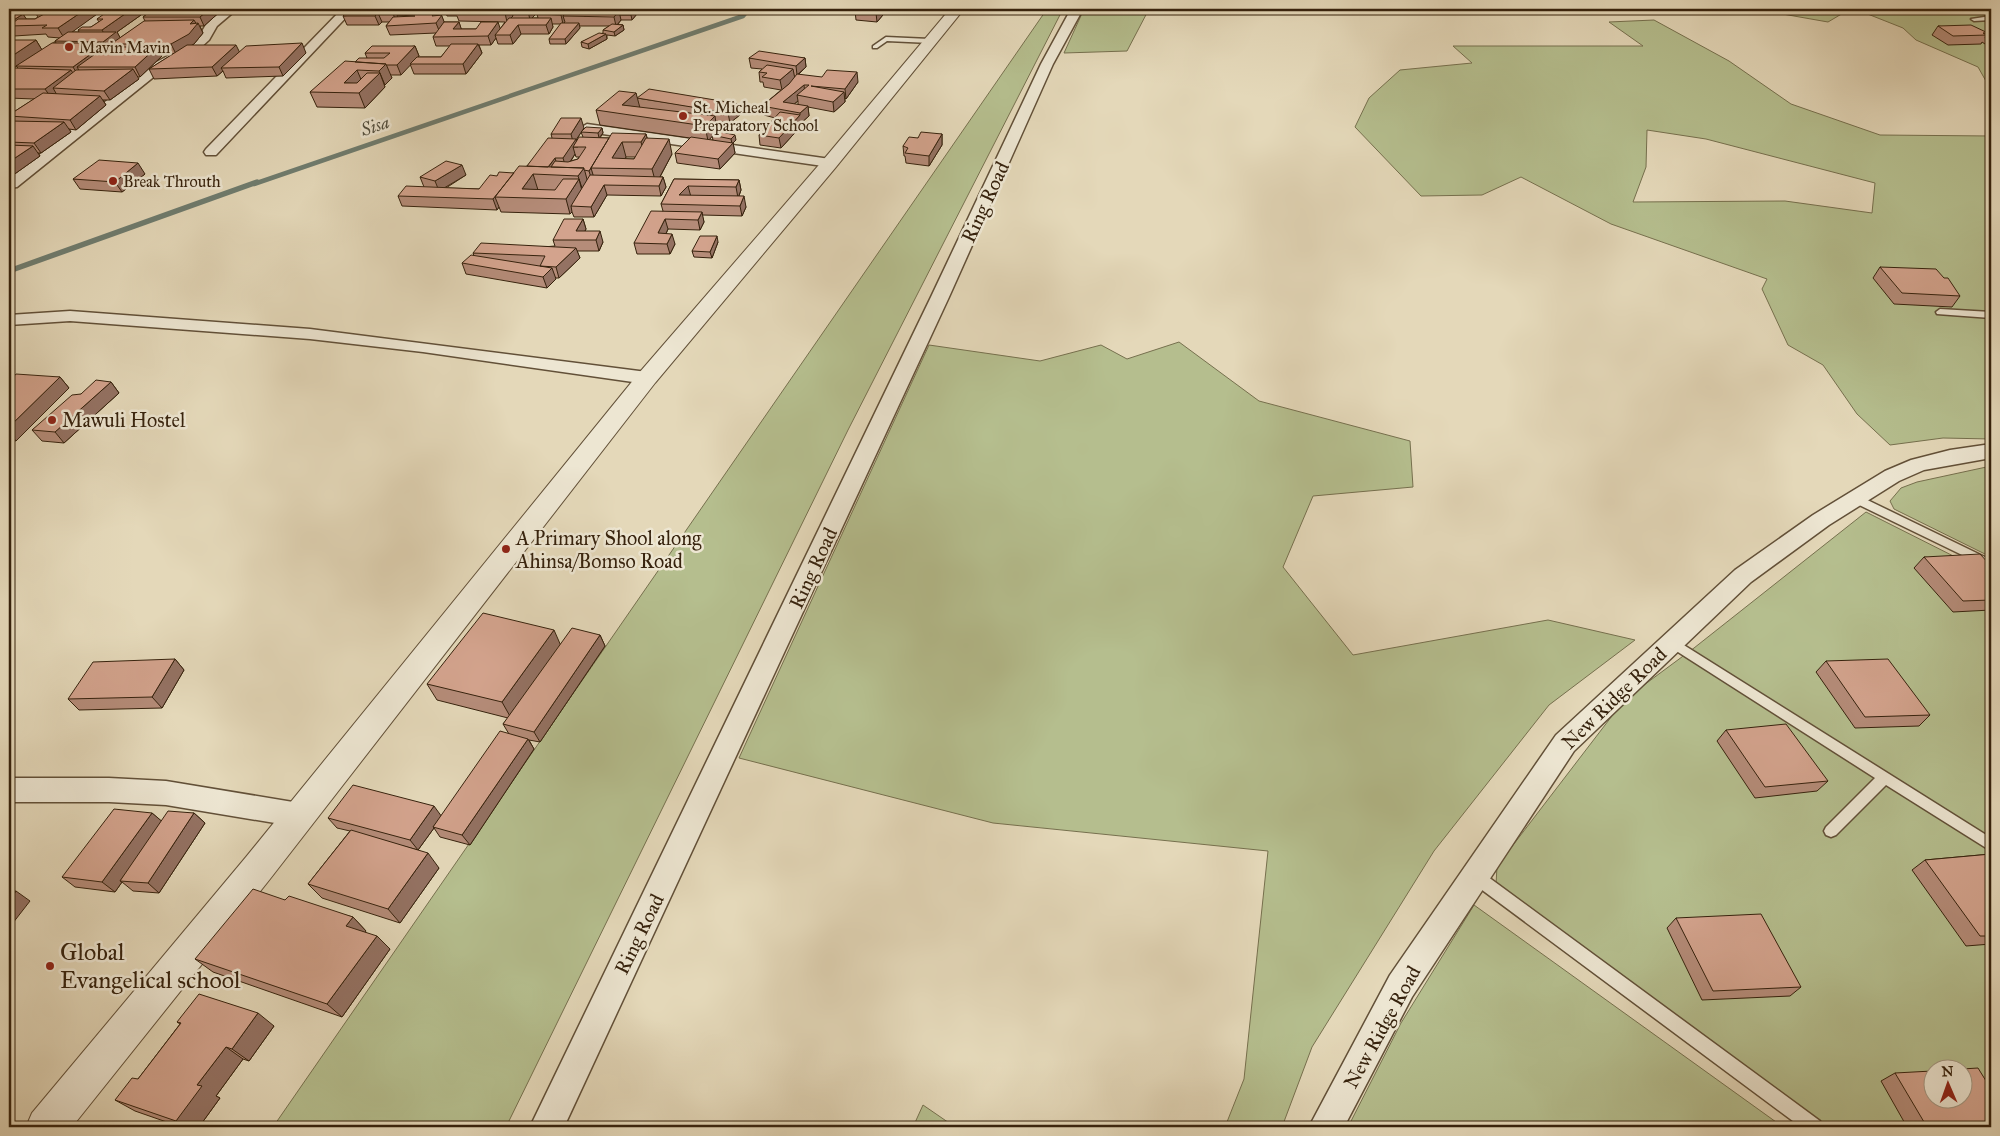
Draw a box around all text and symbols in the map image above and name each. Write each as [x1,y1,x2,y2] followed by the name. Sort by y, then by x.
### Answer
[79,38,171,57] place label: Mavin Mavin
[63,41,75,53] marker: Mavin Mavin
[693,98,819,135] place label: St. Micheal Preparatory School
[677,110,689,122] marker: St. Micheal Preparatory School
[357,111,393,141] water label: Sisa
[956,158,1015,247] street label: Ring Road
[123,172,221,191] place label: Break Throuth
[107,175,119,187] marker: Break Throuth
[62,408,186,432] place label: Mawuli Hostel
[46,414,58,426] marker: Mawuli Hostel
[784,524,843,613] street label: Ring Road
[515,526,702,573] place label: A Primary Shool along Ahinsa/Bomso Road
[500,543,512,555] marker: A Primary Shool along Ahinsa/Bomso Road
[1557,642,1672,755] street label: New Ridge Road
[609,890,670,979] street label: Ring Road
[60,937,241,995] place label: Global Evangelical school
[44,960,56,972] marker: Global Evangelical school
[1338,961,1426,1093] street label: New Ridge Road
[1922,1058,1972,1108] north arrow
[1941,1063,1954,1080] text: N

